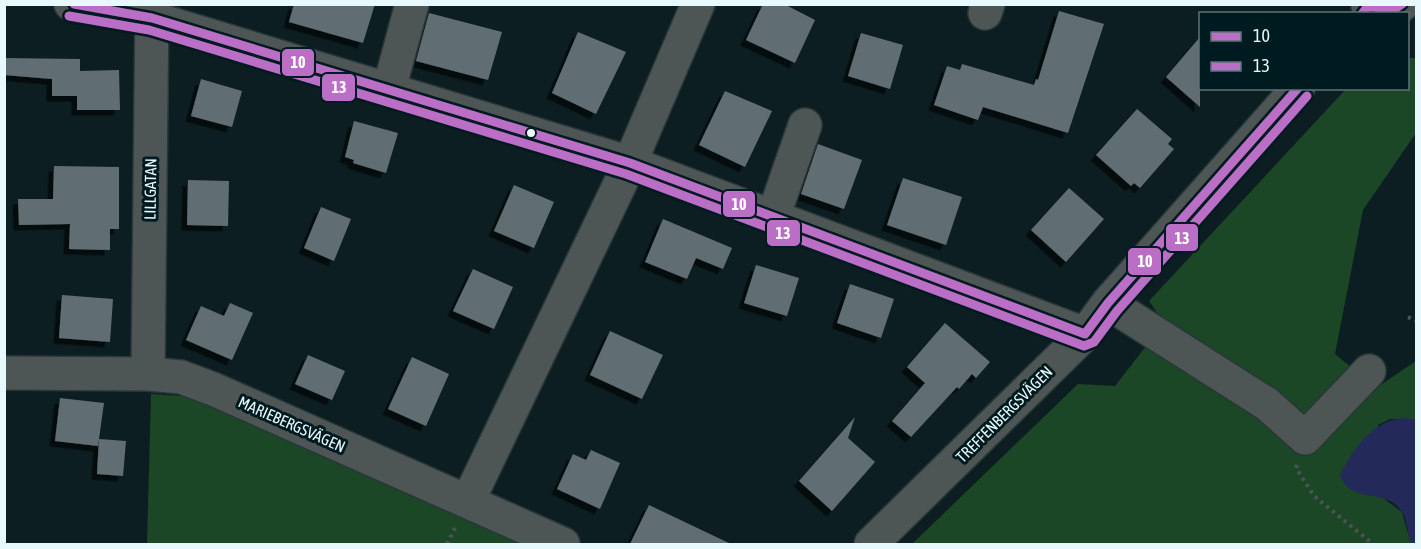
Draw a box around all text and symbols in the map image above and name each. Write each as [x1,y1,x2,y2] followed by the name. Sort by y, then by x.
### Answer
[1199,12,1409,90] legend
[1253,25,1270,46] text: 10
[281,48,315,77] line badge: 10
[290,53,306,71] text: 10
[1253,55,1270,76] text: 13
[321,73,356,102] line badge: 13
[331,78,347,96] text: 13
[525,127,537,139] unlabelled marker
[140,158,160,220] street label: LILLGATAN
[722,190,756,218] line badge: 10
[731,195,747,213] text: 10
[766,219,801,247] line badge: 13
[1165,223,1199,252] line badge: 13
[775,224,791,242] text: 13
[1174,229,1190,247] text: 13
[1127,247,1162,276] line badge: 10
[1137,252,1153,270] text: 10
[952,362,1056,466] street label: TREFFENBERGSVÄGEN
[236,392,348,456] street label: MARIEBERGSVÄGEN

